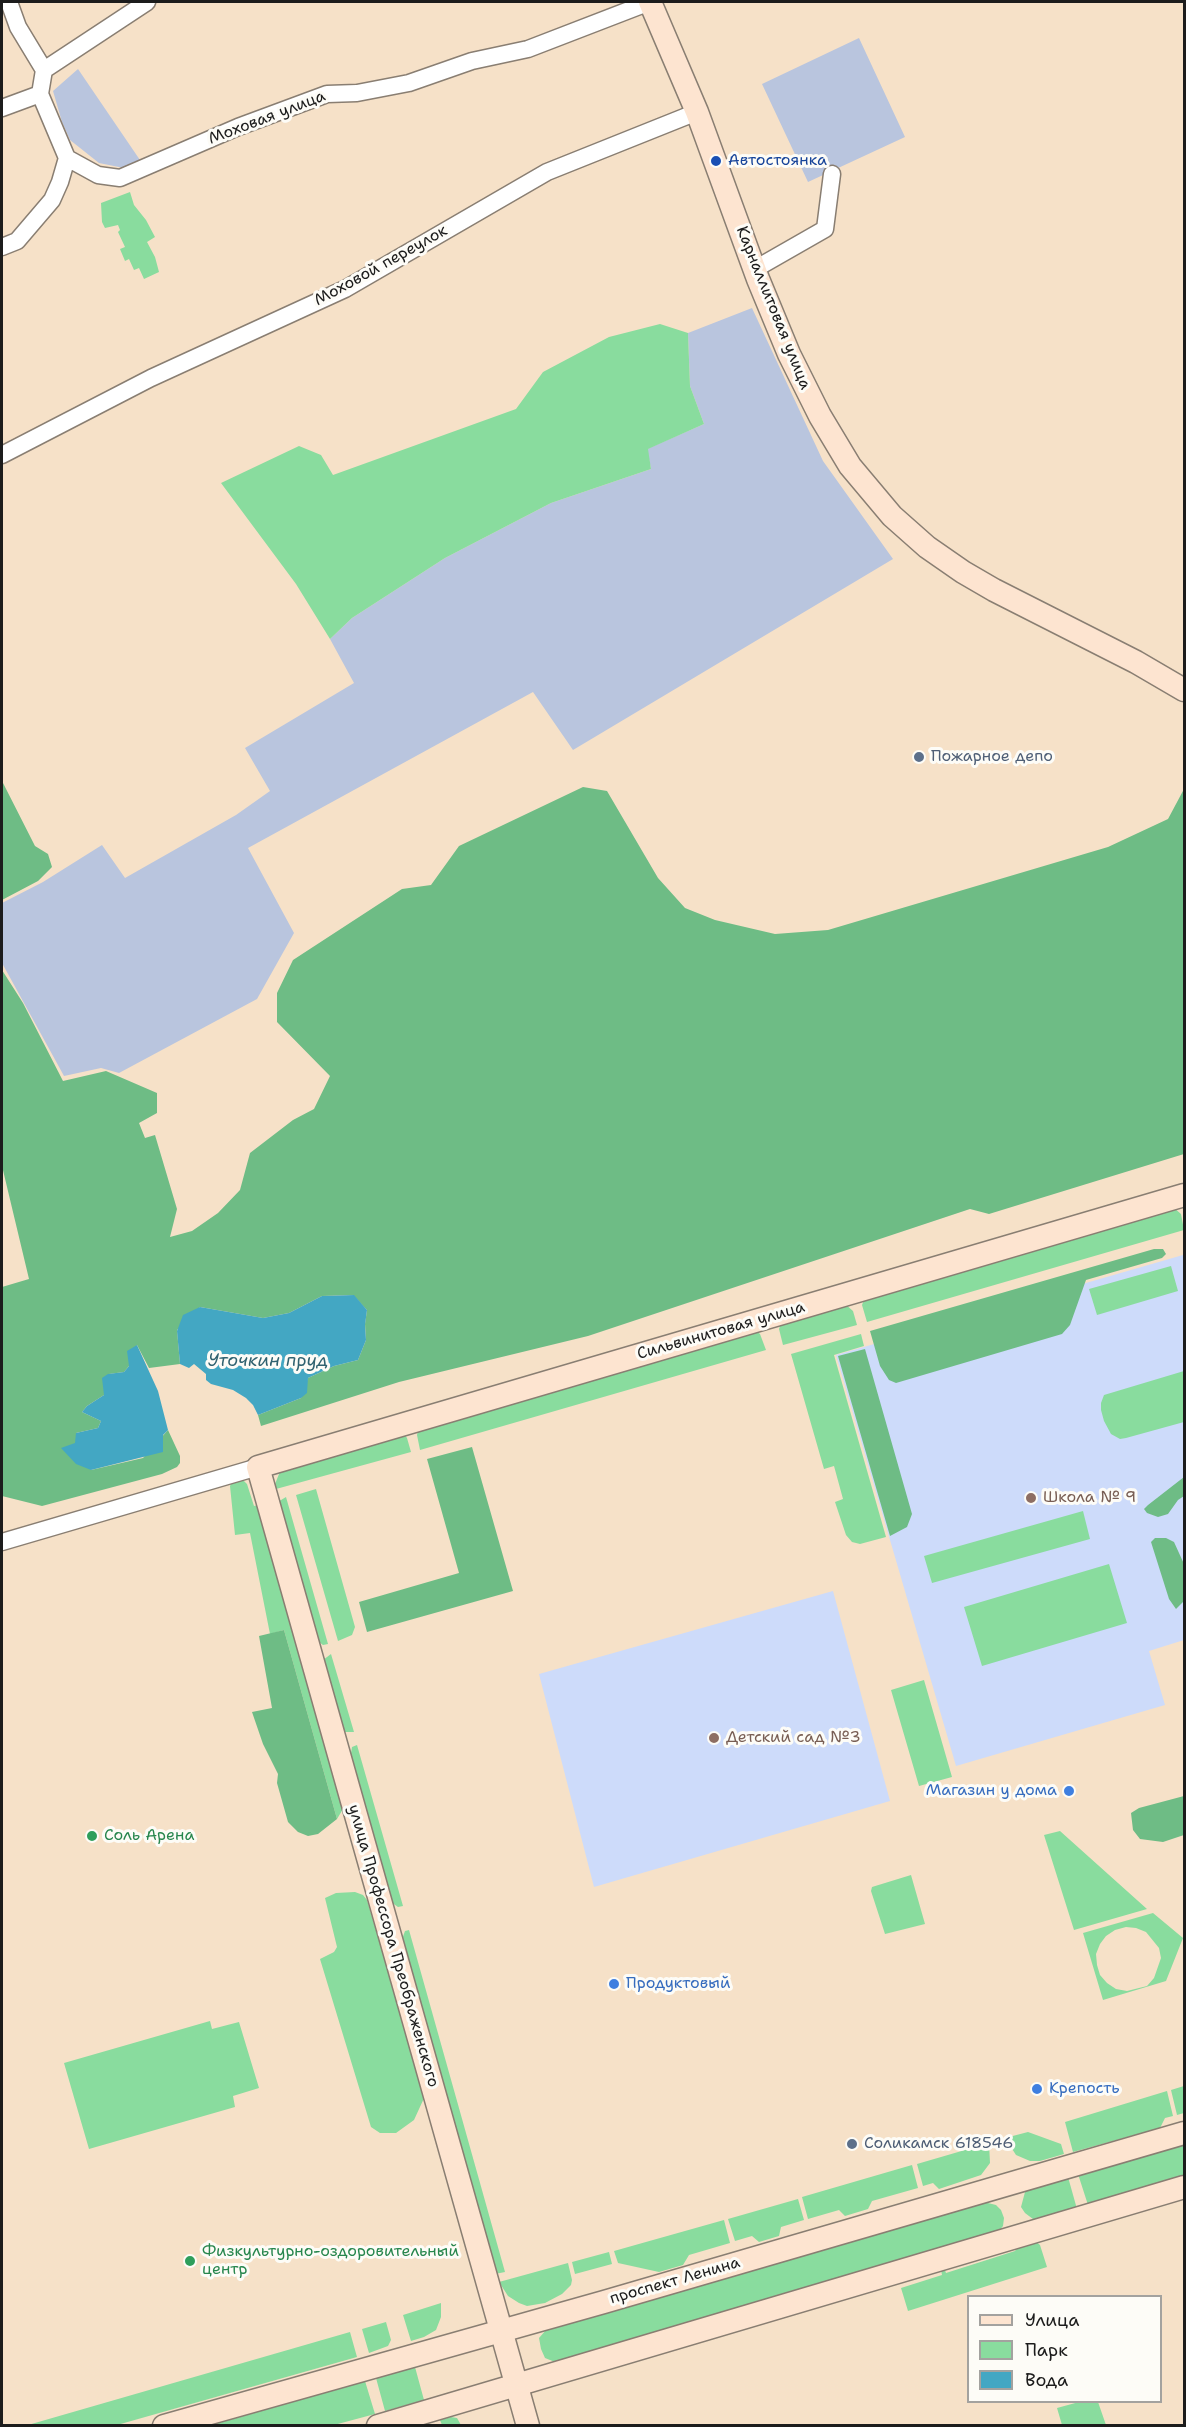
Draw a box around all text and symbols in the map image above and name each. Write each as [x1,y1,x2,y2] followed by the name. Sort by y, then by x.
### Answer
[206,87,328,149] street label: Моховая улица
[728,151,827,171] place label: Автостоянка
[709,154,723,168] marker: Автостоянка
[311,221,451,311] street label: Моховой переулок
[731,224,815,392] street label: Карналлитовая улица
[931,747,1053,767] place label: Пожарное депо
[912,750,926,764] marker: Пожарное депо
[635,1298,807,1364] street label: Сильвинитовая улица
[208,1350,328,1372] water label: Уточкин пруд
[1043,1488,1136,1508] place label: Школа № 9
[1024,1491,1038,1505] marker: Школа № 9
[726,1728,861,1748] place label: Детский сад №3
[707,1731,721,1745] marker: Детский сад №3
[926,1781,1057,1801] place label: Магазин у дома
[1062,1784,1076,1798] marker: Магазин у дома
[343,1802,443,2090] street label: улица Профессора Преображенского
[104,1826,194,1846] place label: Соль Арена
[85,1829,99,1843] marker: Соль Арена
[626,1974,730,1994] place label: Продуктовый
[607,1977,621,1991] marker: Продуктовый
[1049,2079,1120,2099] place label: Крепость
[1030,2082,1044,2096] marker: Крепость
[864,2134,1013,2154] place label: Соликамск 618546
[845,2137,859,2151] marker: Соликамск 618546
[202,2242,459,2280] place label: Физкультурно-оздоровительный центр
[608,2253,742,2309] street label: проспект Ленина
[183,2254,197,2268] marker: Физкультурно-оздоровительный центр
[967,2295,1162,2403] legend
[1025,2308,1079,2332] text: Улица
[1025,2338,1068,2362] text: Парк
[1025,2368,1068,2392] text: Вода

